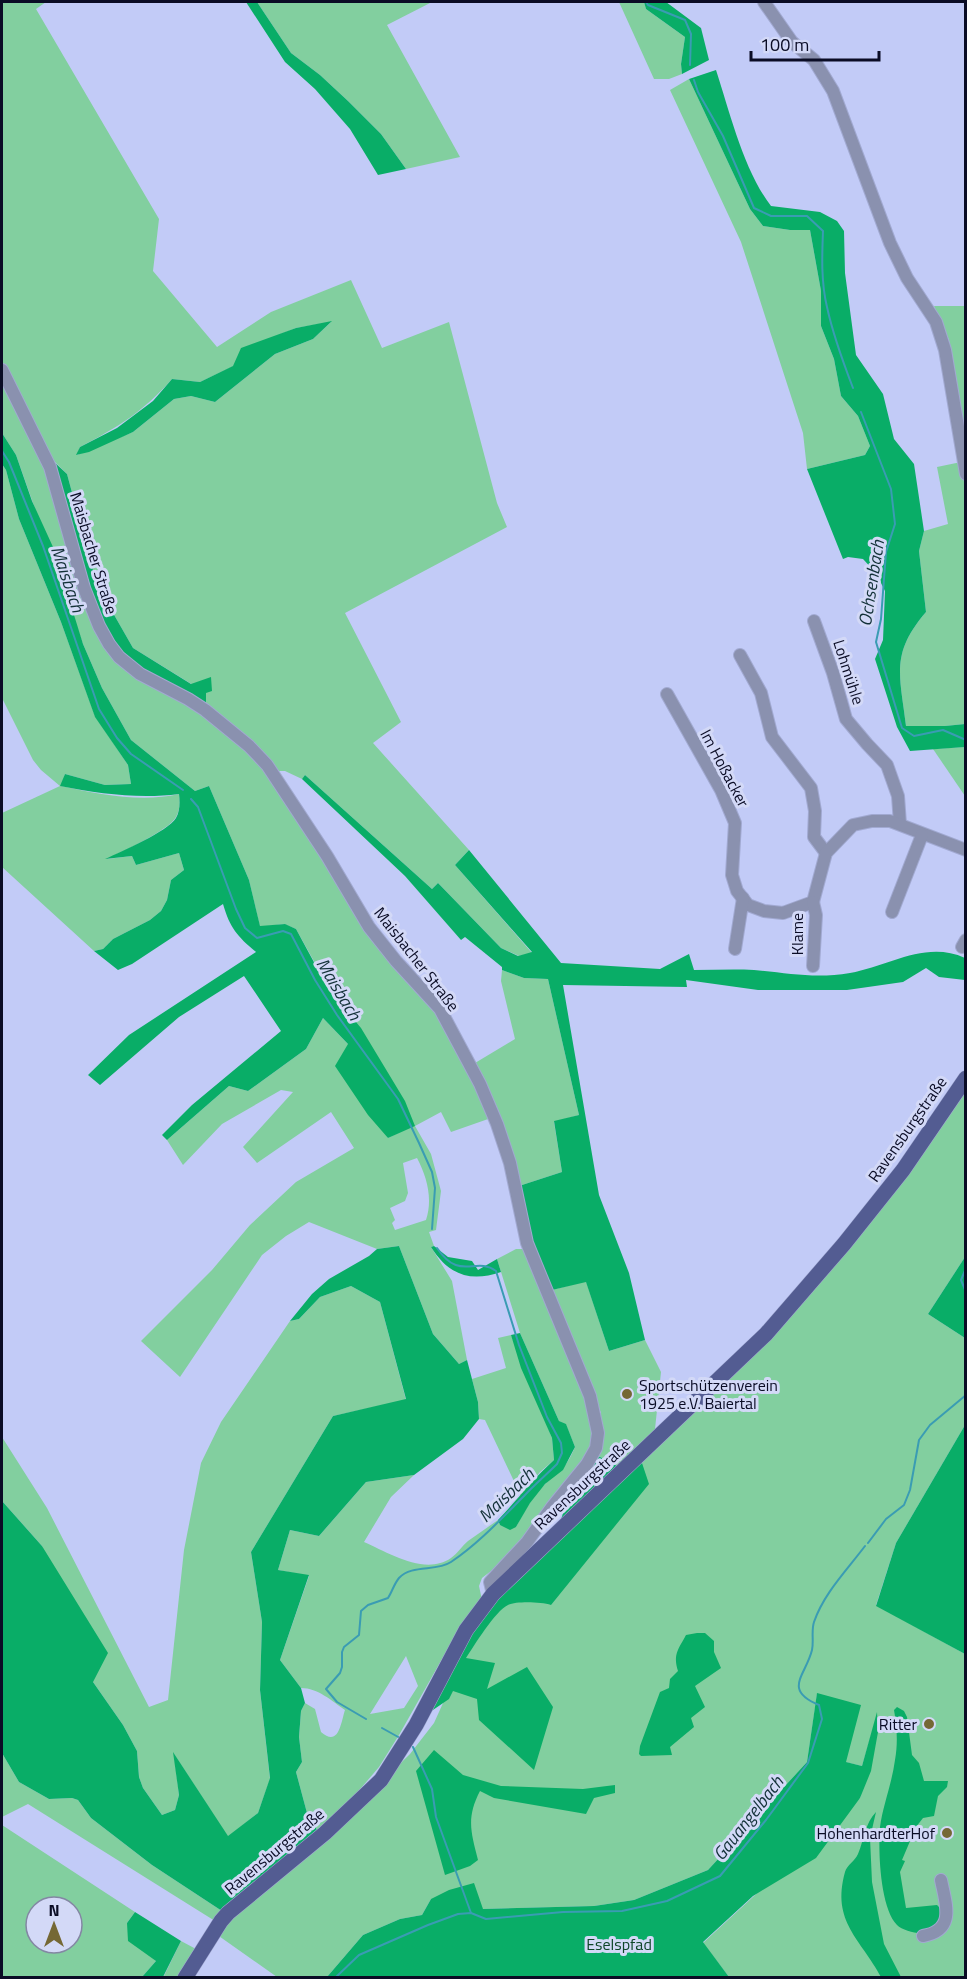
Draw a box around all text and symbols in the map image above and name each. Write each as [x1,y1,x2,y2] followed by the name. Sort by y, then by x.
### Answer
[751,24,878,62] scale bar
[760,31,809,58] text: 100 m
[66,490,122,616] street label: Maisbacher Straße
[851,537,891,628] water label: Ochsenbach
[47,543,89,615] water label: Maisbach
[827,636,871,708] street label: Lohmühle
[694,725,756,812] street label: Im Hoßacker
[369,902,465,1016] street label: Maisbacher Straße
[785,913,809,955] street label: Klame
[310,953,369,1026] water label: Maisbach
[862,1071,952,1187] street label: Ravensburgstraße
[639,1373,778,1415] place label: Sportschützenverein 1925 e.V. Baiertal
[620,1387,634,1401] marker: Sportschützenverein 1925 e.V. Baiertal
[529,1433,635,1535] street label: Ravensburgstraße
[472,1461,541,1529] water label: Maisbach
[879,1712,917,1736] place label: Ritter
[922,1717,936,1731] marker: Ritter
[706,1769,790,1866] water label: Gauangelbach
[219,1802,329,1900] street label: Ravensburgstraße
[816,1821,936,1845] place label: HohenhardterHof
[940,1826,954,1840] marker: HohenhardterHof
[24,1895,84,1955] north arrow
[48,1898,60,1922] text: N
[586,1932,652,1956] park label: Eselspfad

